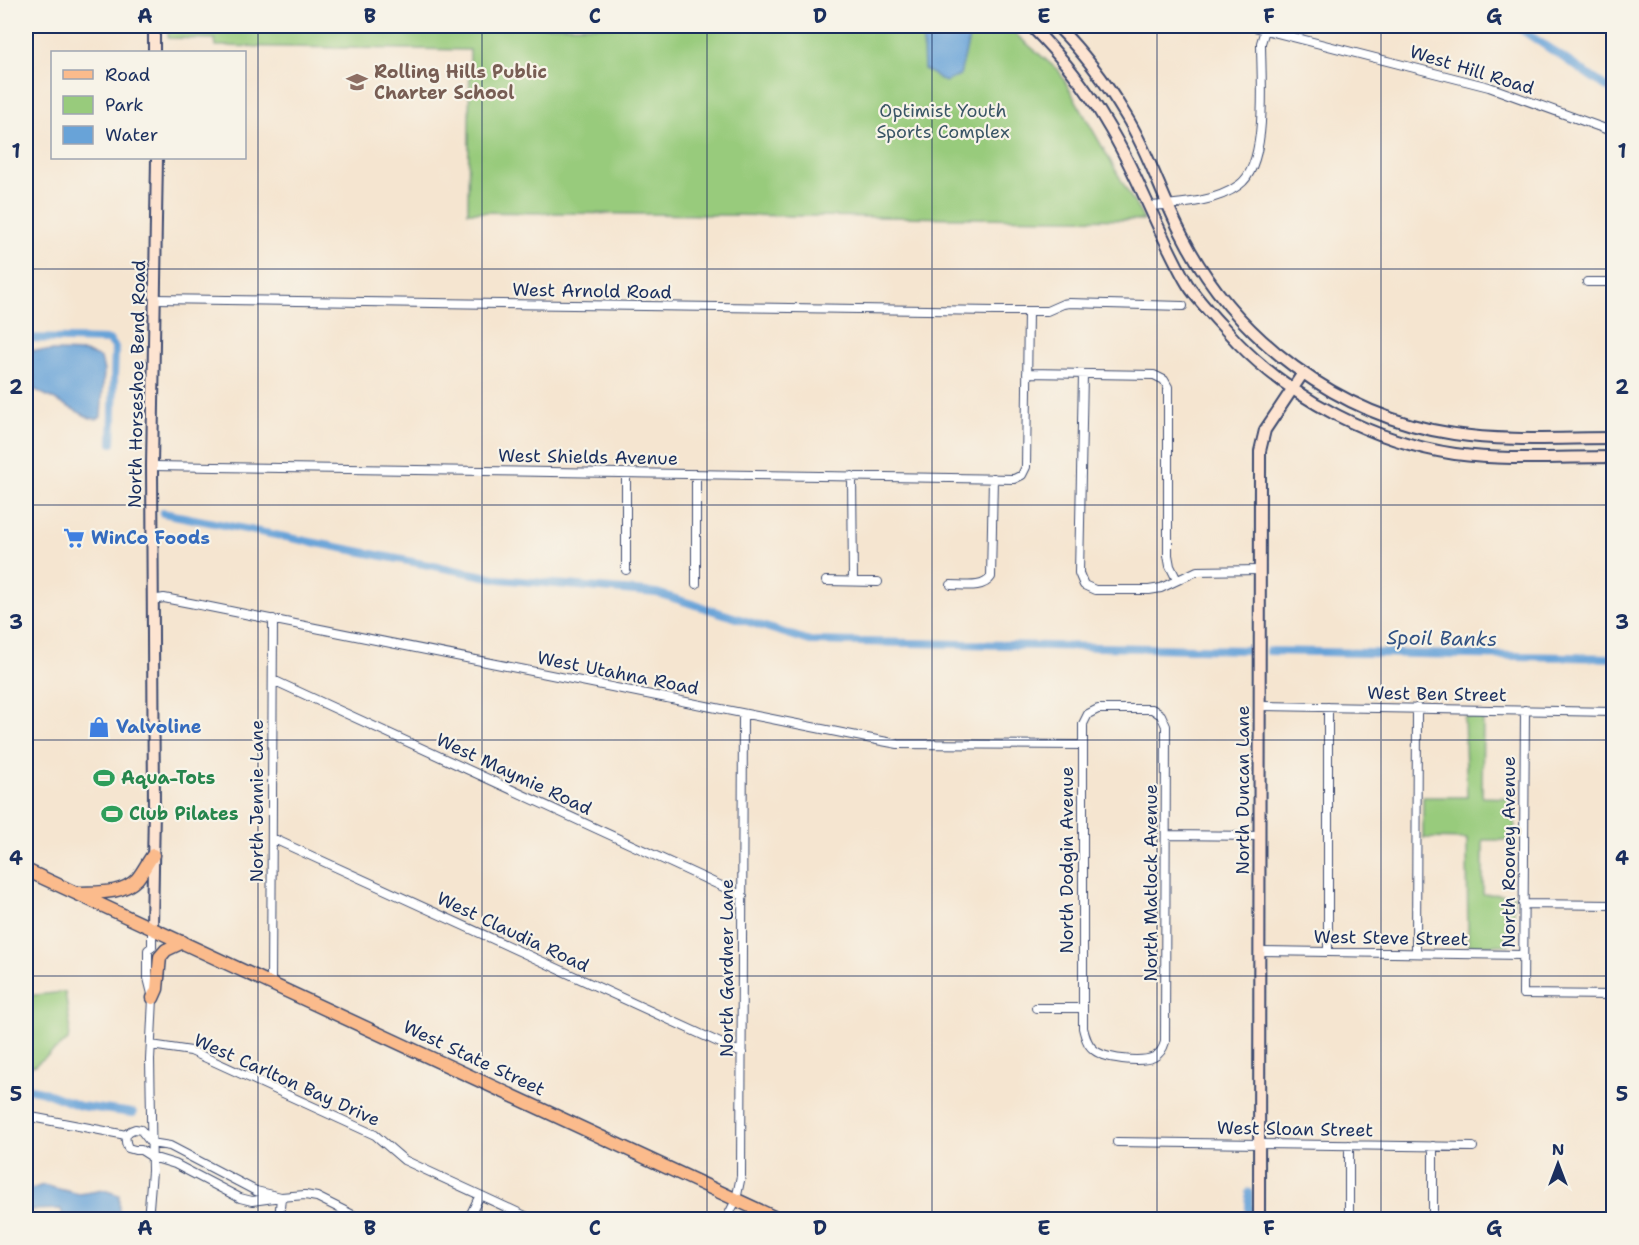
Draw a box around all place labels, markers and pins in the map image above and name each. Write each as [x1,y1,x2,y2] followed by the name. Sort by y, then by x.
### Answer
[374,60,547,105] place label: Rolling Hills Public Charter School
[345,70,369,94] school or university icon: Rolling Hills Public Charter School
[62,526,86,550] supermarket icon: WinCo Foods
[91,526,210,550] place label: WinCo Foods
[87,715,111,739] shop icon: Valvoline
[116,715,202,739] place label: Valvoline
[92,766,116,790] sports icon: Aqua-Tots
[121,766,215,790] place label: Aqua-Tots
[100,802,124,826] sports icon: Club Pilates
[129,802,238,826] place label: Club Pilates

